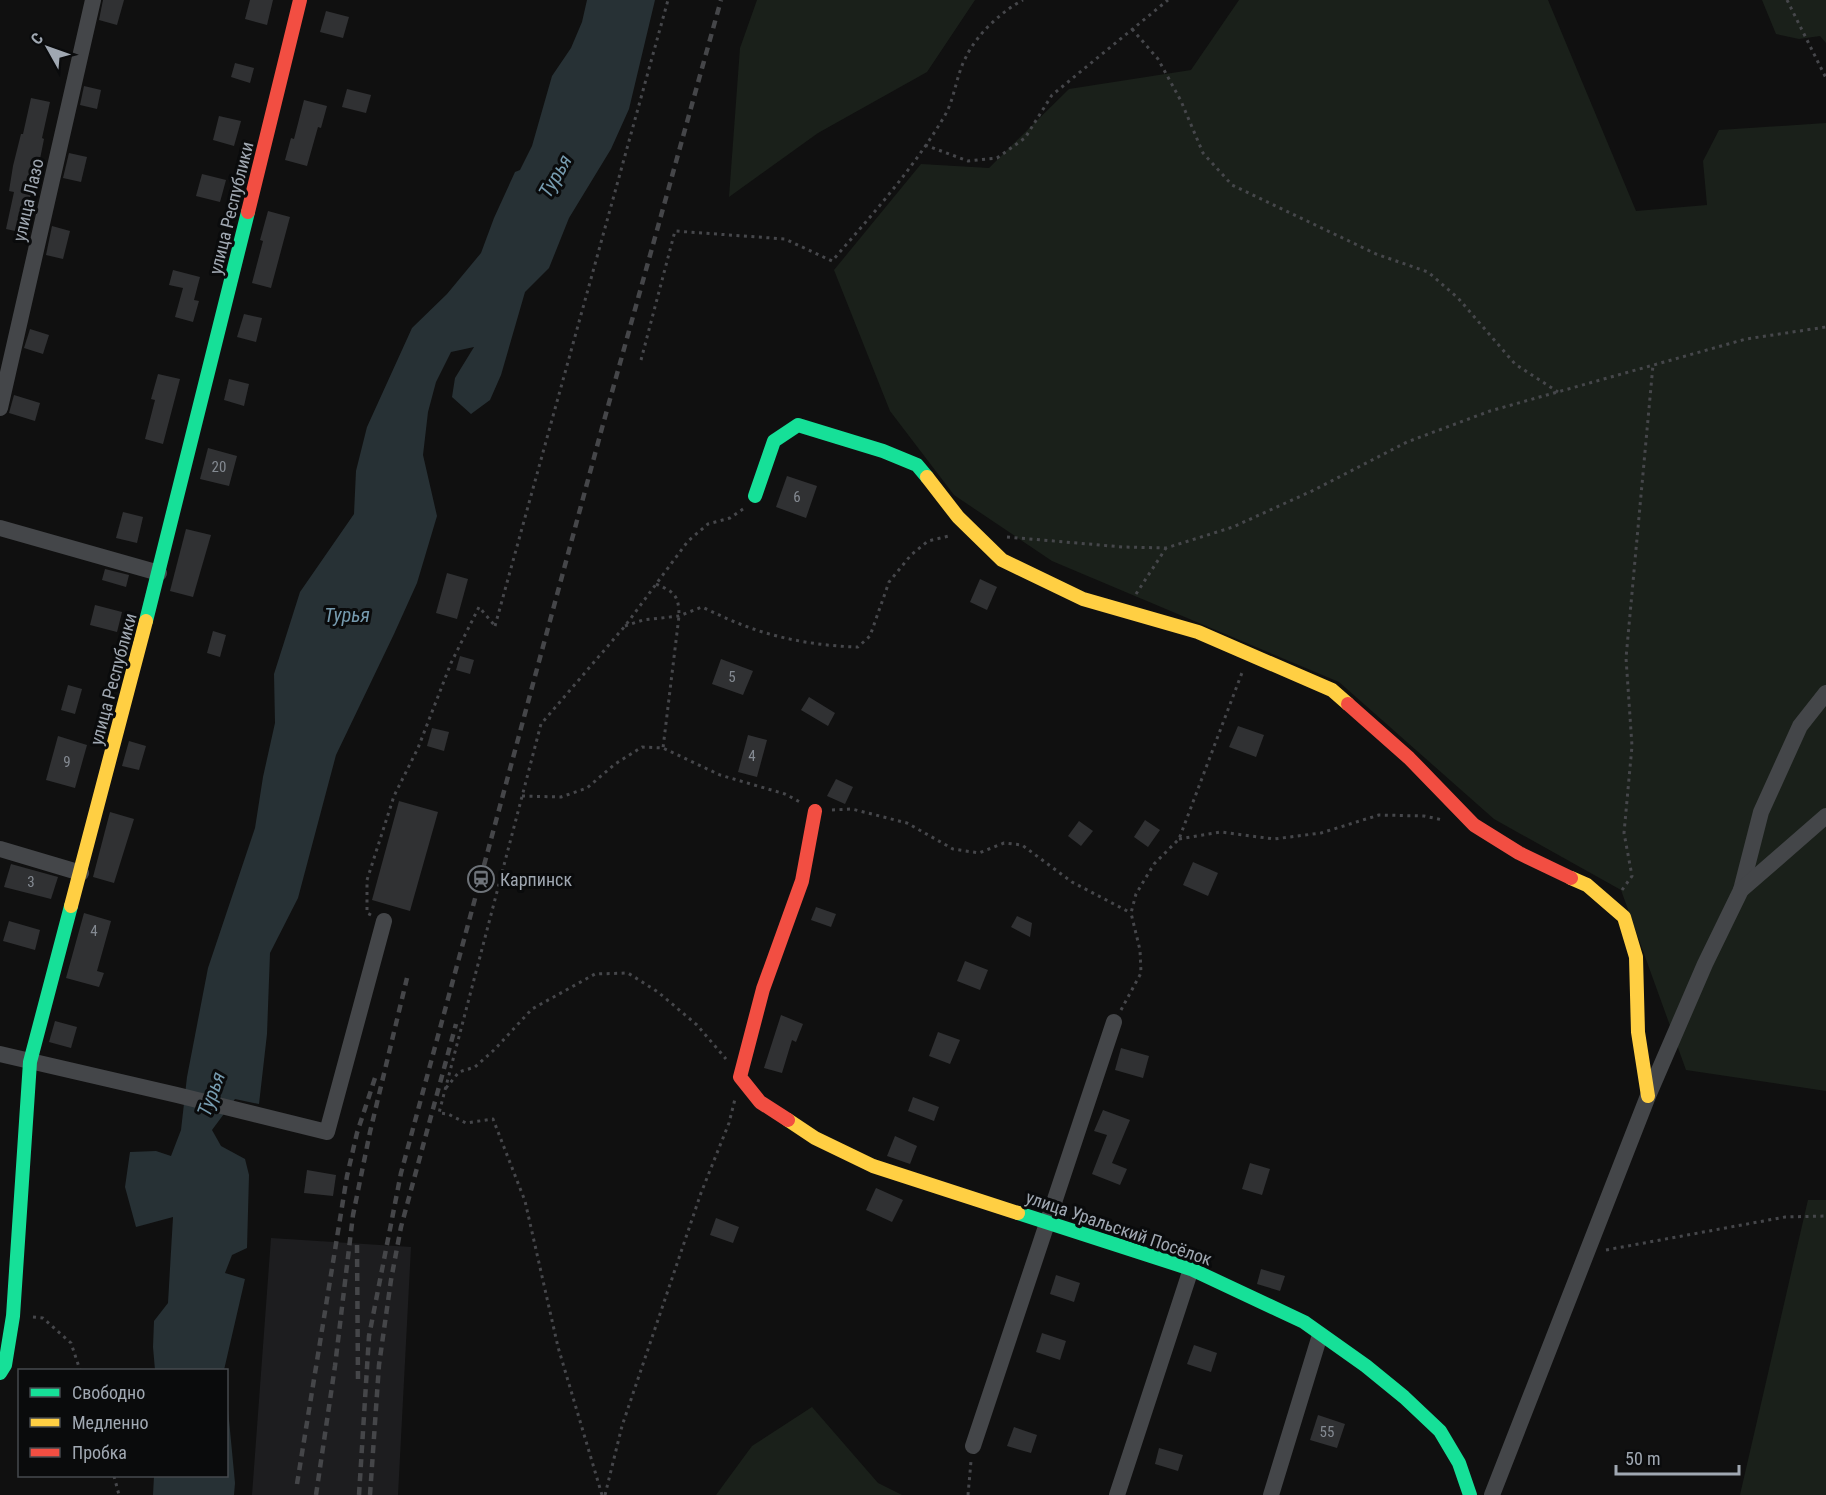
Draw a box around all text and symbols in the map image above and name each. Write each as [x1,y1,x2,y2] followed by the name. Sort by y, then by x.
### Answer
[18,18,78,78] north arrow
[27,29,47,48] text: С
[204,140,258,276] street label: улица Республики
[533,150,577,202] water label: Турья
[8,156,48,244] street label: улица Лазо
[212,458,226,476] house number: 20
[793,488,801,506] house number: 6
[324,603,370,627] water label: Турья
[85,611,141,747] street label: улица Республики
[728,668,736,686] house number: 5
[748,747,756,765] house number: 4
[63,753,71,771] house number: 9
[466,864,496,894] station icon: Карпинск
[500,869,572,890] place label: Карпинск
[27,873,35,891] house number: 3
[90,922,98,940] house number: 4
[192,1068,230,1120] water label: Турья
[1023,1186,1215,1270] street label: улица Уральский Посёлок
[18,1369,228,1477] legend
[72,1382,145,1403] text: Свободно
[72,1412,149,1433] text: Медленно
[1320,1423,1334,1441] house number: 55
[1616,1438,1739,1476] scale bar
[72,1442,127,1463] text: Пробка
[1625,1448,1660,1469] text: 50 m

